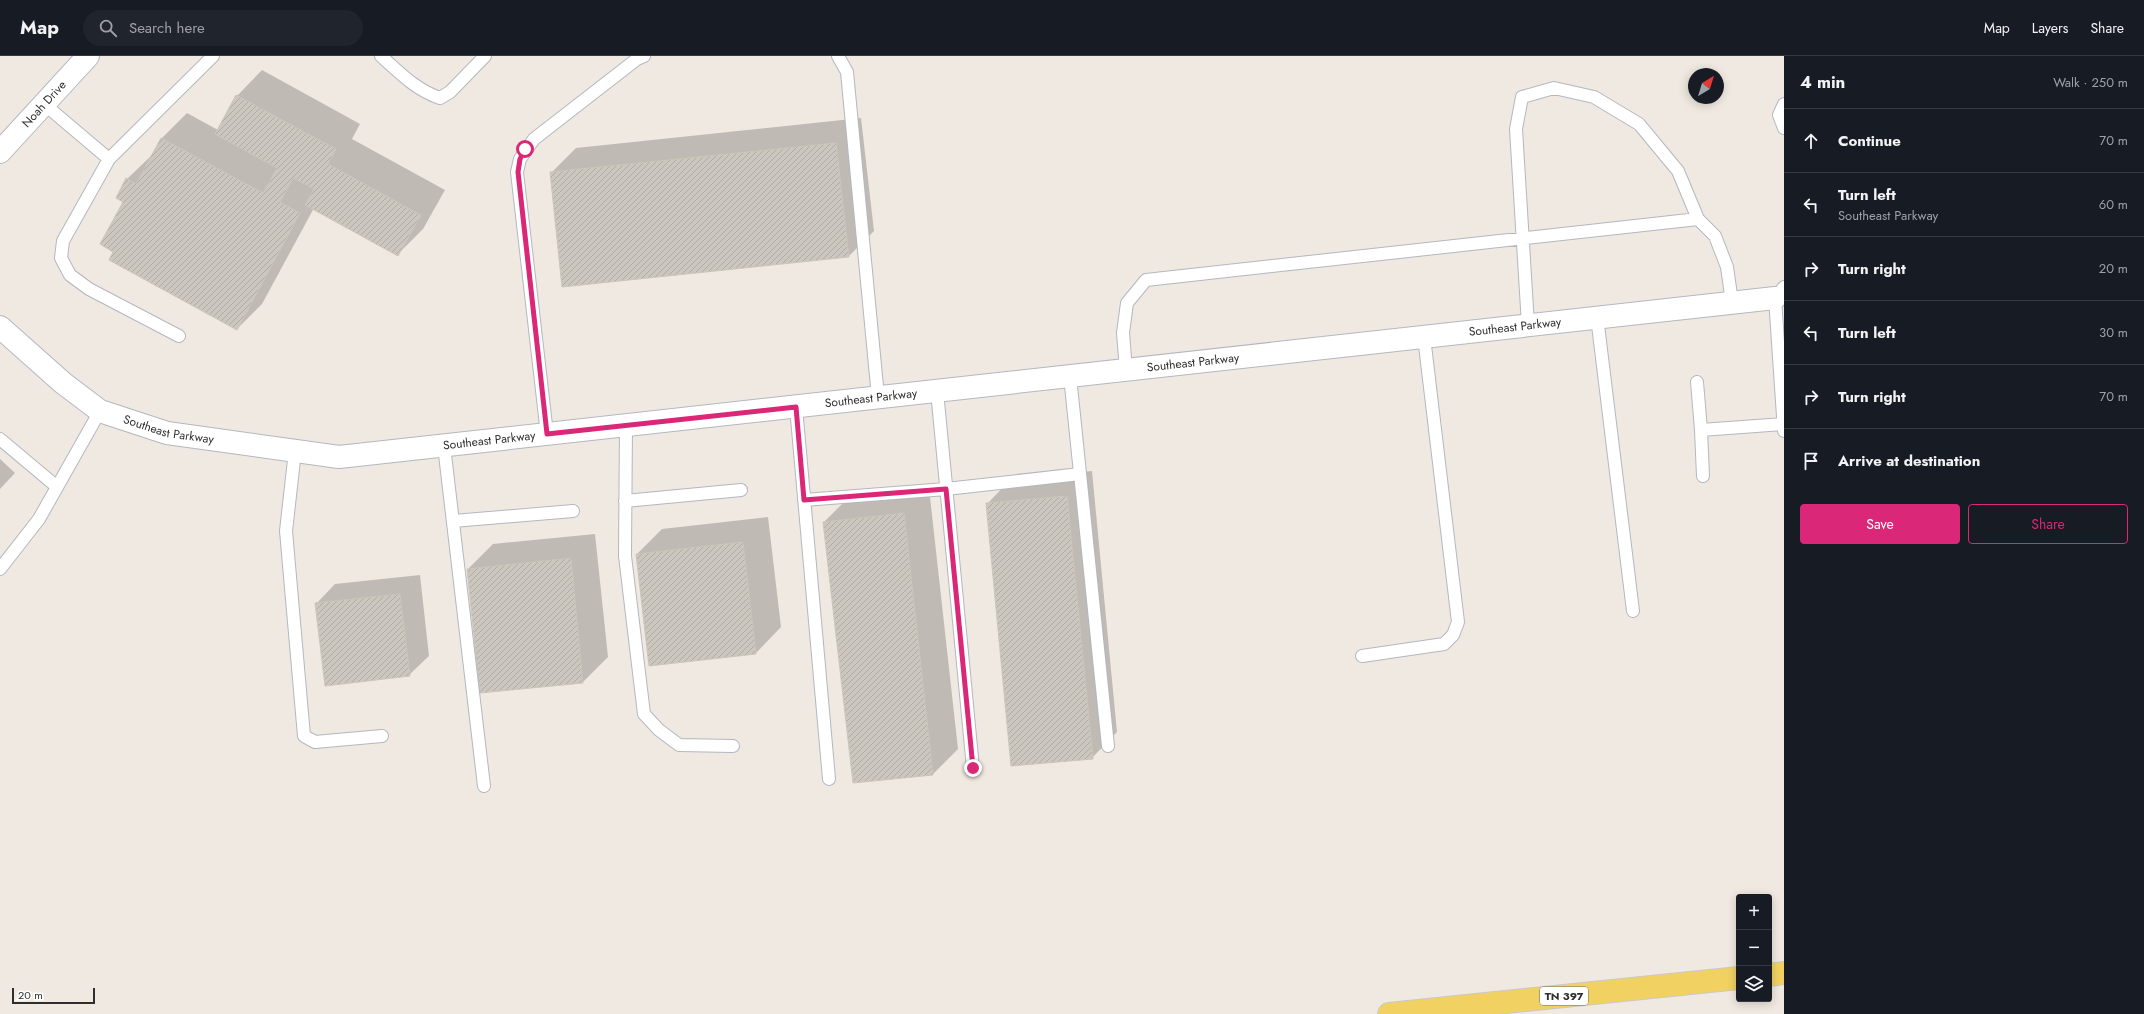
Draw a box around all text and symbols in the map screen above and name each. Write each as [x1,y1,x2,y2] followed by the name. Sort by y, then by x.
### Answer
[83,10,363,46] search box
[20,14,59,41] text: Map
[97,17,119,39] icon: search
[129,17,205,39] text: Search here
[1984,18,2010,38] text: Map
[2032,18,2068,38] text: Layers
[2090,18,2124,38] text: Share
[1688,68,1724,104] north arrow
[1800,70,1845,94] text: 4 min
[2053,73,2128,92] text: Walk · 250 m
[18,77,70,132] street label: Noah Drive
[1800,130,1822,152] icon: ahead
[1838,130,1901,152] text: Continue
[2099,131,2128,150] text: 70 m
[516,140,534,158] route start
[1838,184,1896,206] text: Turn left
[1800,194,1822,216] icon: left
[2099,195,2128,214] text: 60 m
[1838,206,1938,225] text: Southeast Parkway
[1800,258,1822,280] icon: right
[1838,258,1906,280] text: Turn right
[2099,259,2128,278] text: 20 m
[1468,313,1563,341] street label: Southeast Parkway
[1800,322,1822,344] icon: left
[1838,322,1896,344] text: Turn left
[2099,323,2128,342] text: 30 m
[1146,348,1241,377] street label: Southeast Parkway
[824,384,919,412] street label: Southeast Parkway
[1800,386,1822,408] icon: right
[1838,386,1906,408] text: Turn right
[2099,387,2128,406] text: 70 m
[121,410,216,449] street label: Southeast Parkway
[442,426,537,454] street label: Southeast Parkway
[1800,450,1822,472] icon: arrive
[1838,450,1980,472] text: Arrive at destination
[1800,504,1960,544] button: Save
[1968,504,2128,544] button: Share
[964,759,982,777] route end
[1736,894,1772,1002] map controls
[1736,894,1772,930] button: +
[1736,930,1772,966] button: −
[1736,966,1772,1002] button: layers
[12,986,95,1005] scale bar
[18,987,43,1003] text: 20 m
[1540,987,1588,1005] road number: TN 397

